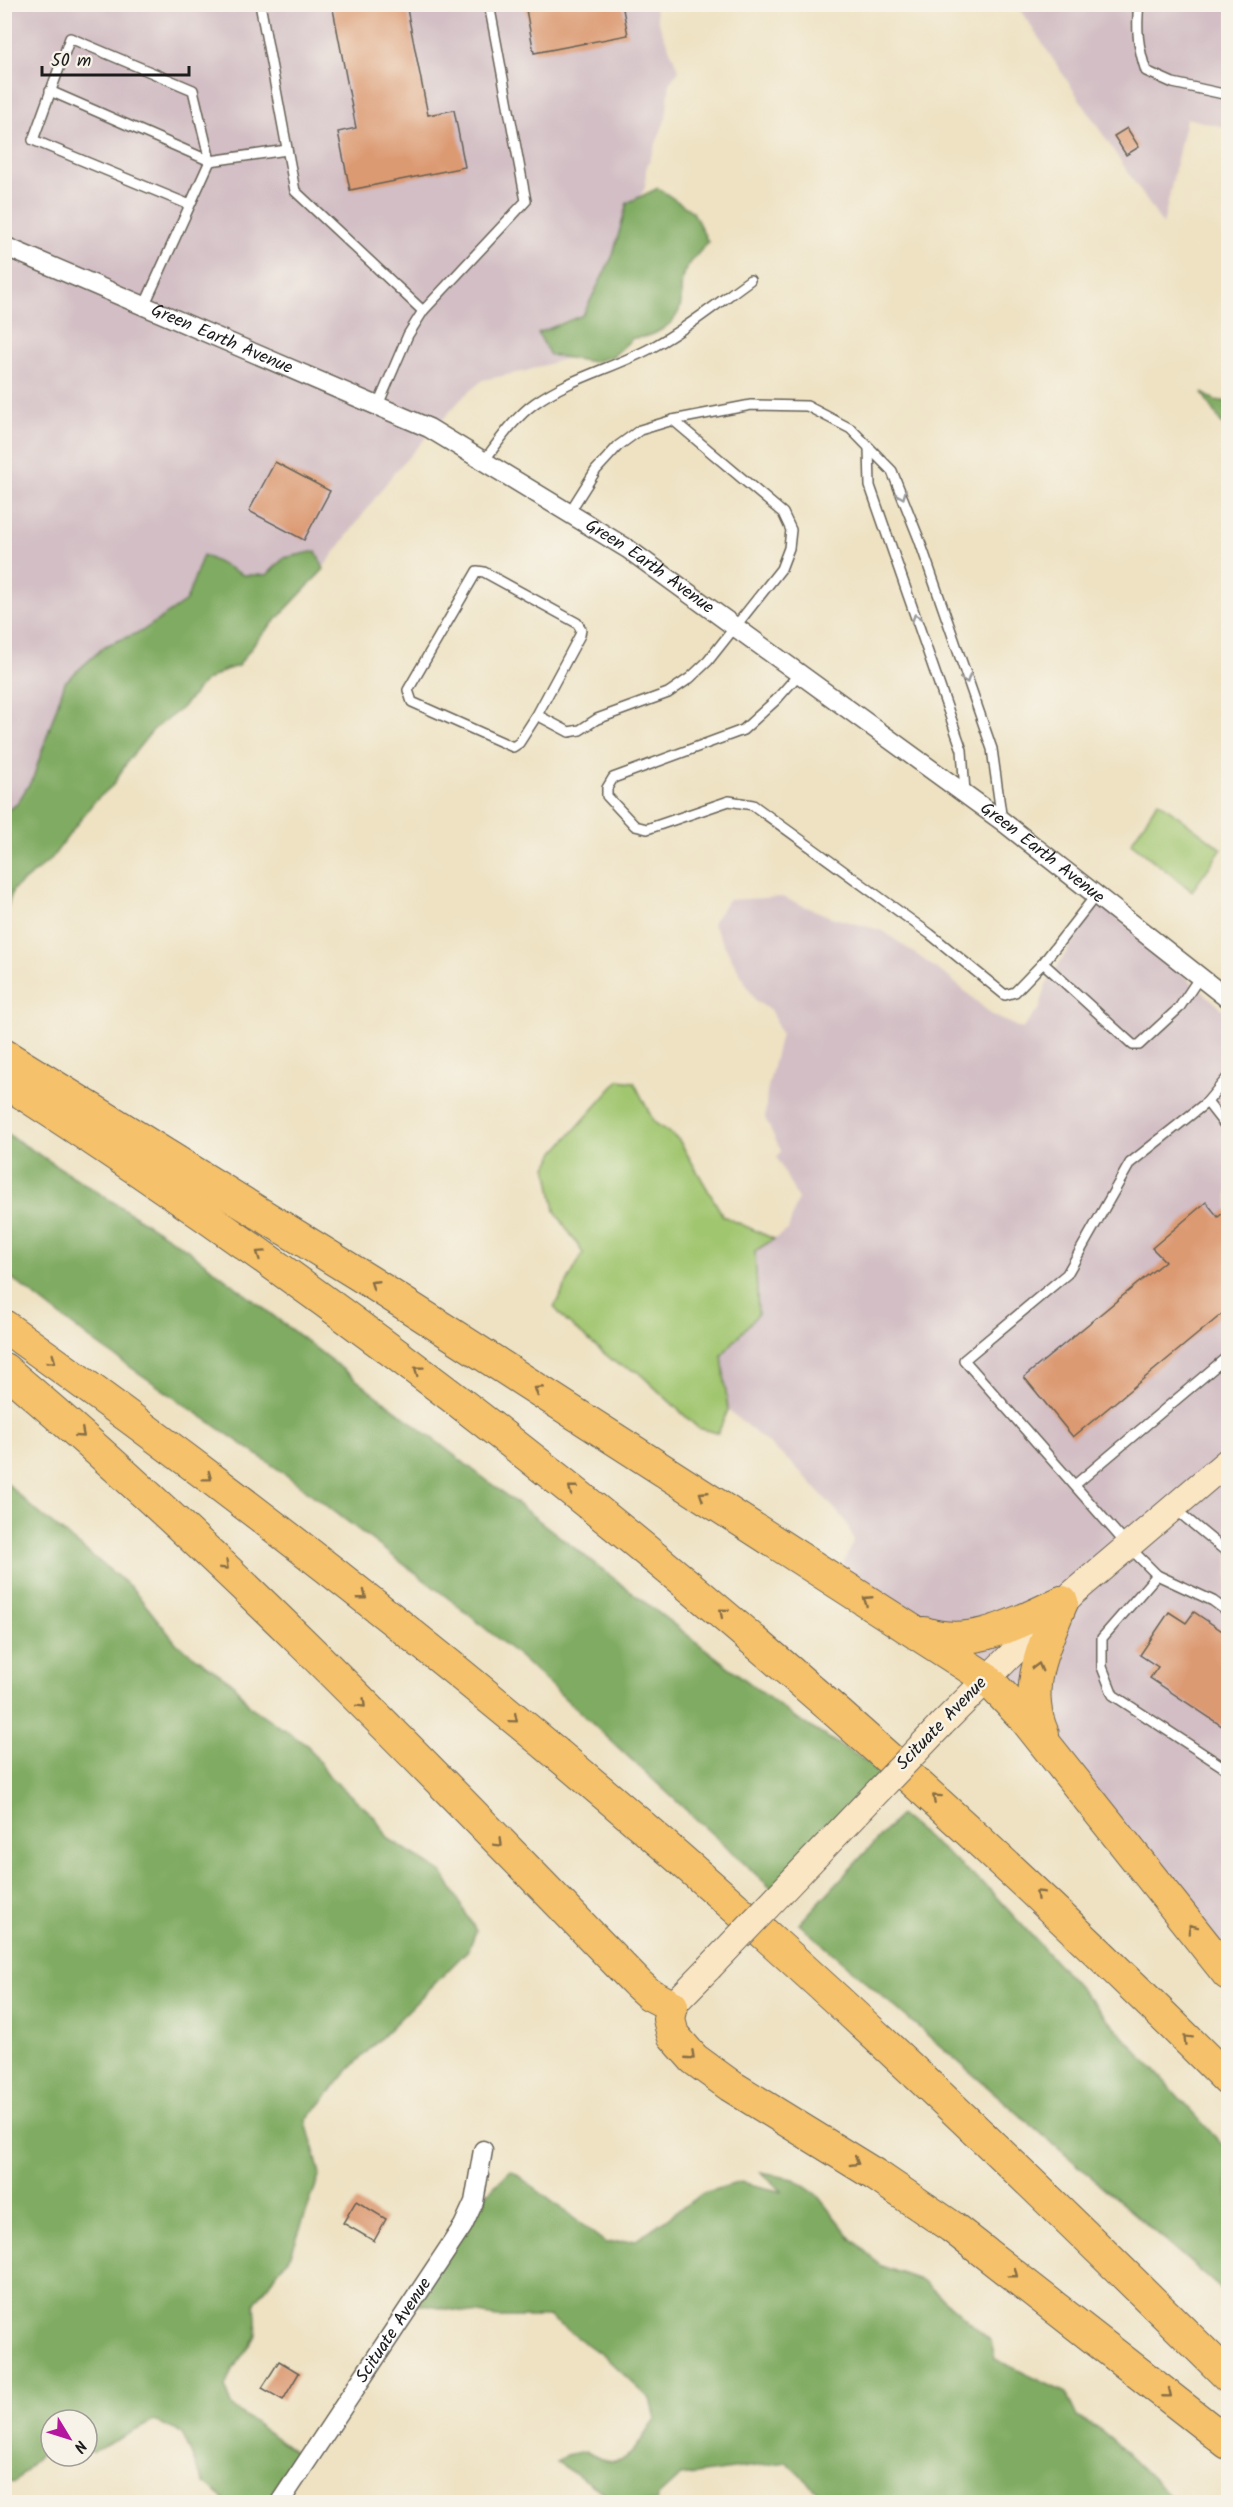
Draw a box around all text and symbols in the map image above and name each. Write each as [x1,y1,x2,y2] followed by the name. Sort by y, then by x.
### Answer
[42,39,189,77] scale bar
[51,47,91,76] text: 50 m
[146,296,297,383] street label: Green Earth Avenue
[895,489,907,500] one-way arrow
[579,512,720,622] street label: Green Earth Avenue
[911,613,924,624] one-way arrow
[959,673,972,684] one-way arrow
[974,795,1111,911] street label: Green Earth Avenue
[256,1250,267,1261] one-way arrow
[370,1281,381,1292] one-way arrow
[45,1353,56,1364] one-way arrow
[413,1366,424,1377] one-way arrow
[534,1386,545,1397] one-way arrow
[74,1427,85,1438] one-way arrow
[202,1469,213,1480] one-way arrow
[568,1485,579,1496] one-way arrow
[698,1491,709,1502] one-way arrow
[218,1559,228,1570] one-way arrow
[356,1588,367,1599] one-way arrow
[863,1596,874,1607] one-way arrow
[719,1608,730,1619] one-way arrow
[1031,1662,1043,1673] one-way arrow
[889,1670,995,1778] street label: Scituate Avenue
[355,1697,366,1708] one-way arrow
[507,1711,518,1722] one-way arrow
[932,1794,943,1805] one-way arrow
[493,1836,503,1847] one-way arrow
[1036,1890,1046,1901] one-way arrow
[1189,1924,1200,1935] one-way arrow
[1184,2035,1195,2046] one-way arrow
[685,2049,695,2060] one-way arrow
[848,2155,859,2166] one-way arrow
[1007,2267,1018,2278] one-way arrow
[348,2272,439,2389] street label: Scituate Avenue
[1161,2387,1172,2398] one-way arrow
[39,2408,99,2468] north arrow
[67,2435,93,2458] text: N

